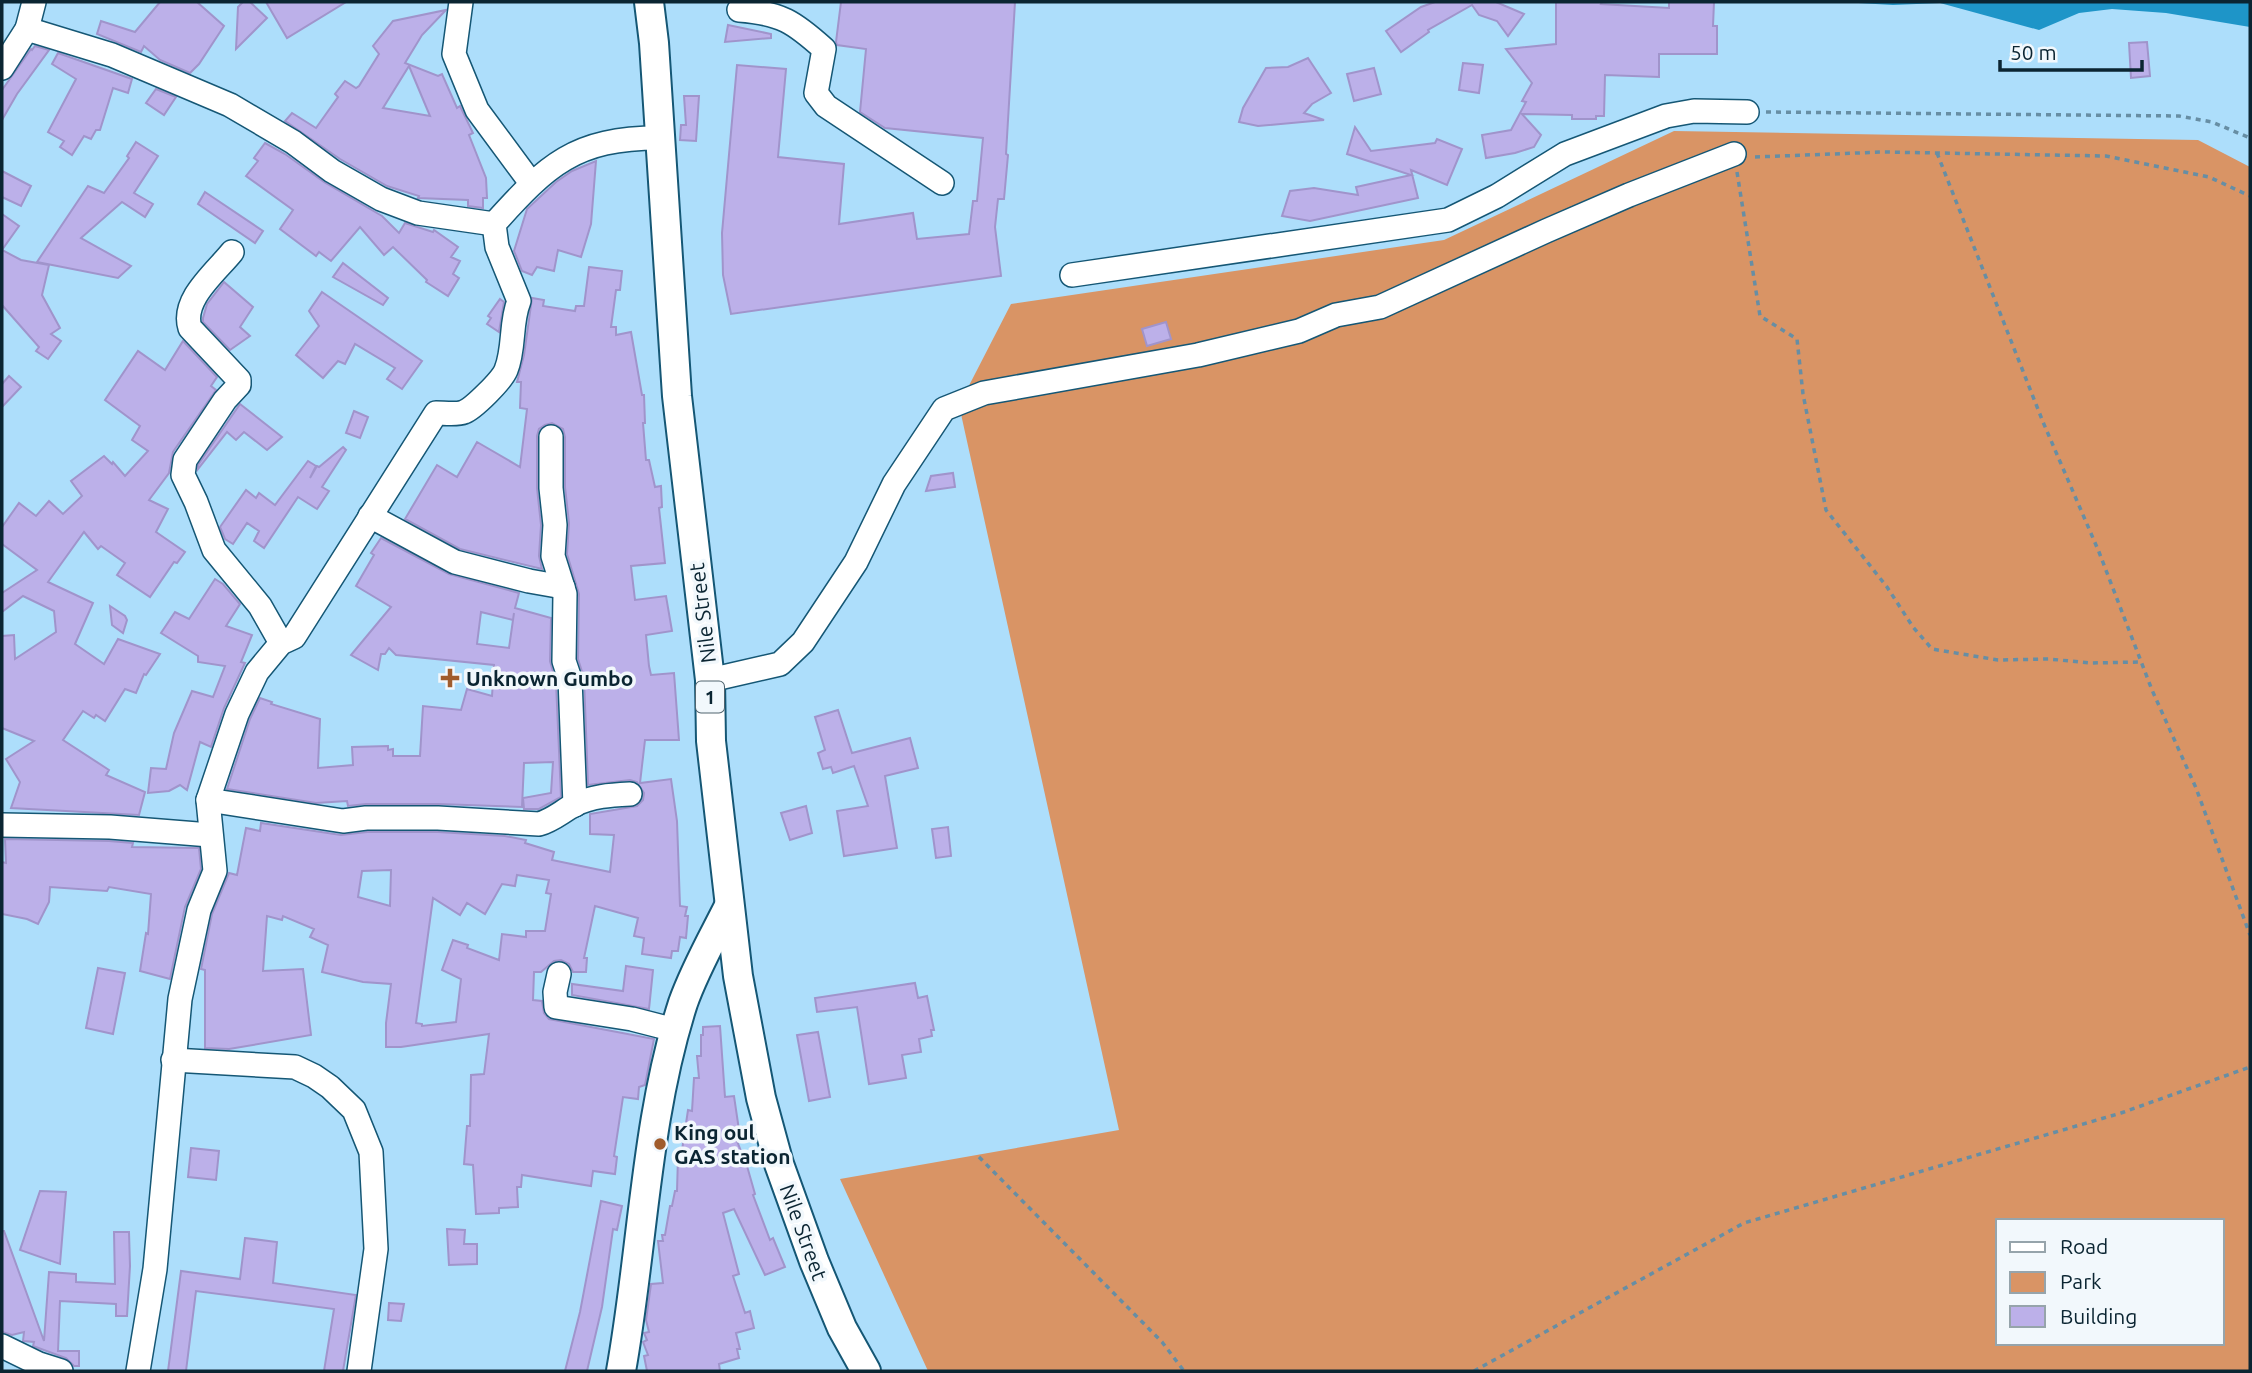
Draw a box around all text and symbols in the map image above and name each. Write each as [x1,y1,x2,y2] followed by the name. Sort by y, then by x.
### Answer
[2000,28,2142,72] scale bar
[2010,40,2057,64] text: 50 m
[684,562,720,664] street label: Nile Street
[466,666,633,690] place label: Unknown Gumbo
[440,668,460,688] marker: Unknown Gumbo
[696,682,724,712] road number: 1
[674,1120,790,1168] place label: King oul GAS station
[652,1136,668,1152] marker: King oul GAS station
[776,1181,832,1283] street label: Nile Street
[1996,1219,2224,1345] legend
[2060,1234,2108,1258] text: Road
[2060,1269,2102,1293] text: Park
[2060,1304,2137,1328] text: Building

